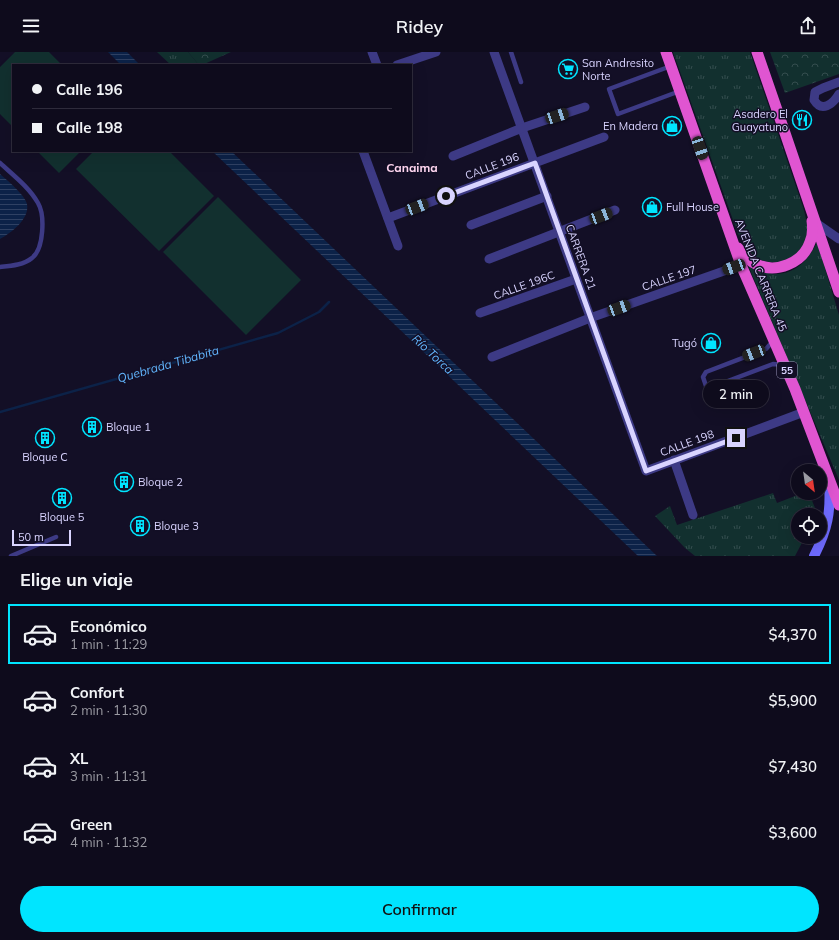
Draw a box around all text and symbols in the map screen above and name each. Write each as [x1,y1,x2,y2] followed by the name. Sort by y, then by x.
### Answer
[20,15,42,37] icon: menu
[396,15,443,38] text: Ridey
[797,15,819,37] icon: share
[582,56,654,83] place label: San Andresito Norte
[557,58,579,80] supermarket icon: San Andresito Norte
[56,80,122,99] text: Calle 196
[544,107,570,125] car
[732,107,788,134] place label: Asadero El Guayatuno
[791,109,813,131] restaurant icon: Asadero El Guayatuno
[661,115,683,137] shop icon: En Madera
[56,118,122,137] text: Calle 198
[603,119,658,133] place label: En Madera
[690,135,710,161] car
[463,149,521,183] street label: CALLE 196
[386,160,438,175] district label: Canaima
[437,187,455,205] route start
[641,196,663,218] shop icon: Full House
[404,197,430,217] car
[666,200,719,214] place label: Full House
[588,206,614,226] car
[732,217,790,334] street label: AVENIDA CARRERA 45
[563,222,599,292] street label: CARRERA 21
[721,257,747,277] car
[640,262,698,294] street label: CALLE 197
[491,267,557,303] street label: CALLE 196C
[606,298,632,318] car
[409,331,457,377] water label: Río Torca
[700,332,722,354] shop icon: Tugó
[672,336,697,350] place label: Tugó
[116,342,220,386] water label: Quebrada Tibabita
[741,343,767,363] car
[777,362,797,378] road number: 55
[703,380,769,408] callout: 2 min
[719,386,753,402] text: 2 min
[81,416,103,438] building icon: Bloque 1
[106,420,151,434] place label: Bloque 1
[34,427,56,449] building icon: Bloque C
[658,427,716,459] street label: CALLE 198
[727,429,745,447] route end
[22,450,68,464] place label: Bloque C
[791,464,827,500] north arrow
[791,464,827,544] map controls
[113,471,135,493] building icon: Bloque 2
[138,475,183,489] place label: Bloque 2
[51,487,73,509] building icon: Bloque 5
[791,508,827,544] button: locate
[40,510,85,524] place label: Bloque 5
[129,515,151,537] building icon: Bloque 3
[154,519,199,533] place label: Bloque 3
[12,528,71,547] scale bar
[18,530,44,544] text: 50 m
[20,568,133,591] text: Elige un viaje
[22,616,58,652] icon: car
[70,617,147,636] text: Económico
[768,625,817,644] text: $4,370
[70,636,147,652] text: 1 min · 11:29
[22,682,58,718] icon: car
[70,683,124,702] text: Confort
[768,691,817,710] text: $5,900
[70,702,147,718] text: 2 min · 11:30
[22,748,58,784] icon: car
[70,749,88,768] text: XL
[768,757,817,776] text: $7,430
[70,768,147,784] text: 3 min · 11:31
[22,814,58,850] icon: car
[70,815,112,834] text: Green
[768,823,817,842] text: $3,600
[70,834,147,850] text: 4 min · 11:32
[20,886,819,932] button: Confirmar

